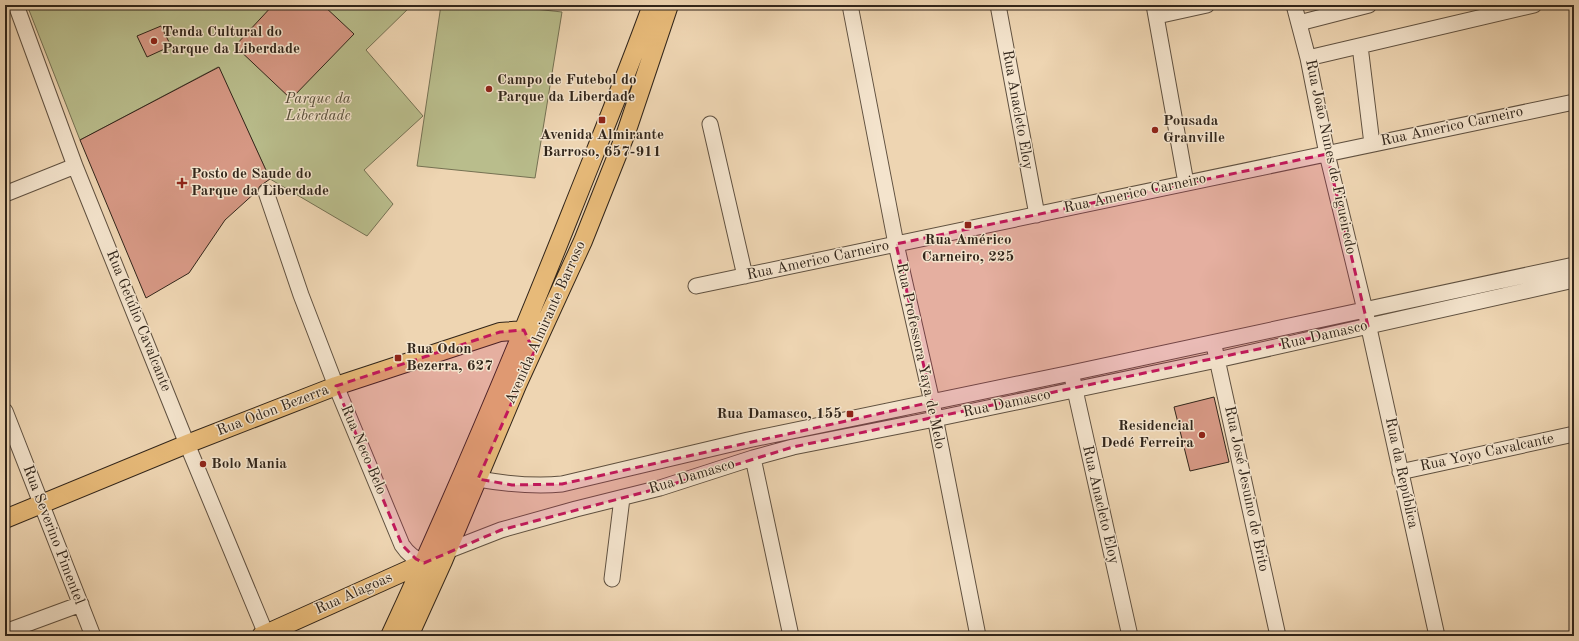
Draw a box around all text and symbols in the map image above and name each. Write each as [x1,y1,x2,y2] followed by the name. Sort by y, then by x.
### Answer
[162,25,300,57] place label: Tenda Cultural do Parque da Liberdade
[149,36,159,46] marker: Tenda Cultural do Parque da Liberdade
[999,49,1035,171] street label: Rua Anacleto Eloy
[1302,58,1358,256] street label: Rua João Nunes de Figueiredo
[497,73,637,105] place label: Campo de Futebol do Parque da Liberdade
[484,84,494,94] marker: Campo de Futebol do Parque da Liberdade
[284,92,351,124] park label: Parque da Liberdade
[1379,105,1525,149] street label: Rua Americo Carneiro
[1163,114,1225,146] place label: Pousada Granville
[597,115,607,125] marker: Avenida Almirante Barroso, 657-911
[1150,125,1160,135] marker: Pousada Granville
[540,128,664,160] place label: Avenida Almirante Barroso, 657-911
[191,167,329,199] place label: Posto de Saude do Parque da Liberdade
[1062,172,1208,216] street label: Rua Americo Carneiro
[176,177,188,189] marker: Posto de Saude do Parque da Liberdade
[963,220,973,230] marker: Rua Américo Carneiro, 225
[922,233,1014,265] place label: Rua Américo Carneiro, 225
[503,239,589,407] street label: Avenida Almirante Barroso
[745,239,891,283] street label: Rua Americo Carneiro
[103,248,173,394] street label: Rua Getúlio Cavalcante
[893,261,947,451] street label: Rua Professora Yaya de Melo
[1279,319,1369,353] street label: Rua Damasco
[406,342,493,374] place label: Rua Odon Bezerra, 627
[393,353,403,363] marker: Rua Odon Bezerra, 627
[215,382,332,439] street label: Rua Odon Bezerra
[962,387,1052,421] street label: Rua Damasco
[337,403,389,497] street label: Rua Neco Belo
[1221,405,1271,573] street label: Rua José Jesuino de Brito
[716,407,842,422] place label: Rua Damasco, 155
[845,409,855,419] marker: Rua Damasco, 155
[1382,416,1420,530] street label: Rua da República
[1101,419,1194,451] place label: Residencial Dedé Ferreira
[1197,430,1207,440] marker: Residencial Dedé Ferreira
[1419,431,1555,475] street label: Rua Yoyo Cavalcante
[1079,444,1121,566] street label: Rua Anacleto Eloy
[211,457,287,472] place label: Bolo Mania
[647,457,737,497] street label: Rua Damasco
[198,459,208,469] marker: Bolo Mania
[19,463,87,607] street label: Rua Severino Pimentel
[313,570,395,618] street label: Rua Alagoas

